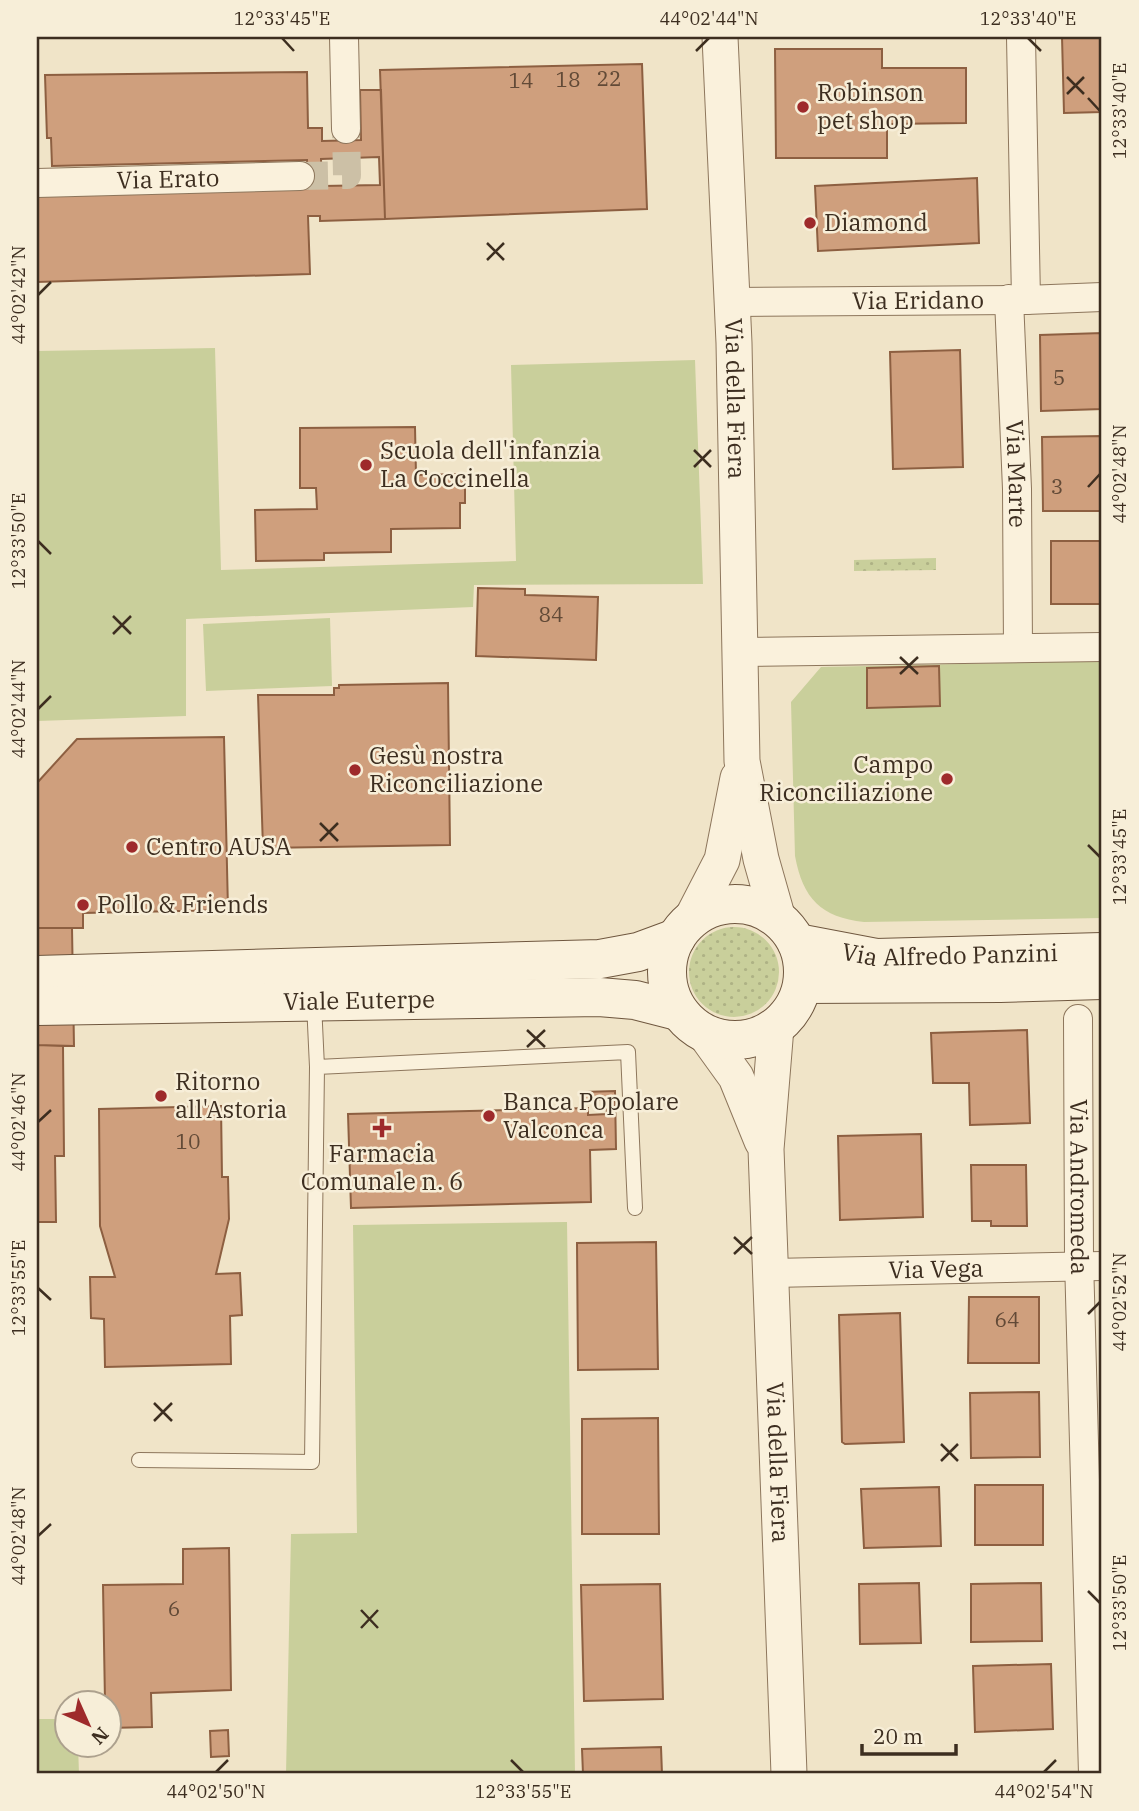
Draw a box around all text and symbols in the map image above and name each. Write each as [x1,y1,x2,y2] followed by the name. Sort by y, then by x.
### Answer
[234,7,330,30] text: 12°33'45"E
[660,7,759,30] text: 44°02'44"N
[980,7,1076,30] text: 12°33'40"E
[1108,63,1131,159] text: 12°33'40"E
[596,64,622,92] house number: 22
[555,65,581,93] house number: 18
[508,66,534,94] house number: 14
[817,76,924,136] place label: Robinson pet shop
[795,99,811,115] marker: Robinson pet shop
[116,161,220,196] street label: Via Erato
[824,206,928,238] place label: Diamond
[802,215,818,231] marker: Diamond
[7,246,30,345] text: 44°02'42"N
[852,283,984,316] street label: Via Eridano
[718,317,754,479] street label: Via della Fiera
[1053,363,1065,391] house number: 5
[999,419,1034,528] street label: Via Marte
[1108,425,1131,524] text: 44°02'48"N
[380,434,601,494] place label: Scuola dell'infanzia La Coccinella
[358,457,374,473] marker: Scuola dell'infanzia La Coccinella
[1051,472,1063,500] house number: 3
[7,493,30,589] text: 12°33'50"E
[538,600,564,628] house number: 84
[7,660,30,759] text: 44°02'44"N
[369,739,543,799] place label: Gesù nostra Riconciliazione
[759,748,933,808] place label: Campo Riconciliazione
[347,762,363,778] marker: Gesù nostra Riconciliazione
[939,771,955,787] marker: Campo Riconciliazione
[1108,809,1131,905] text: 12°33'45"E
[146,830,292,862] place label: Centro AUSA
[124,839,140,855] marker: Centro AUSA
[97,888,268,920] place label: Pollo & Friends
[75,897,91,913] marker: Pollo & Friends
[839,935,1058,973] street label: Via Alfredo Panzini
[283,983,435,1017] street label: Viale Euterpe
[175,1065,287,1125] place label: Ritorno all'Astoria
[7,1073,30,1172] text: 44°02'46"N
[503,1085,679,1145] place label: Banca Popolare Valconca
[153,1088,169,1104] marker: Ritorno all'Astoria
[1063,1099,1096,1275] street label: Via Andromeda
[481,1108,497,1124] marker: Banca Popolare Valconca
[374,1120,390,1136] marker: Farmacia Comunale n. 6
[175,1127,201,1155] house number: 10
[301,1137,463,1197] place label: Farmacia Comunale n. 6
[7,1240,30,1336] text: 12°33'55"E
[888,1252,984,1286] street label: Via Vega
[1108,1253,1131,1352] text: 44°02'52"N
[994,1305,1020,1333] house number: 64
[760,1381,797,1543] street label: Via della Fiera
[7,1487,30,1586] text: 44°02'48"N
[1108,1555,1131,1651] text: 12°33'50"E
[168,1594,180,1622] house number: 6
[52,1688,122,1758] north arrow
[862,1713,957,1757] scale bar
[86,1722,114,1750] text: N
[873,1722,923,1750] text: 20 m
[167,1780,266,1803] text: 44°02'50"N
[475,1780,571,1803] text: 12°33'55"E
[995,1780,1094,1803] text: 44°02'54"N

